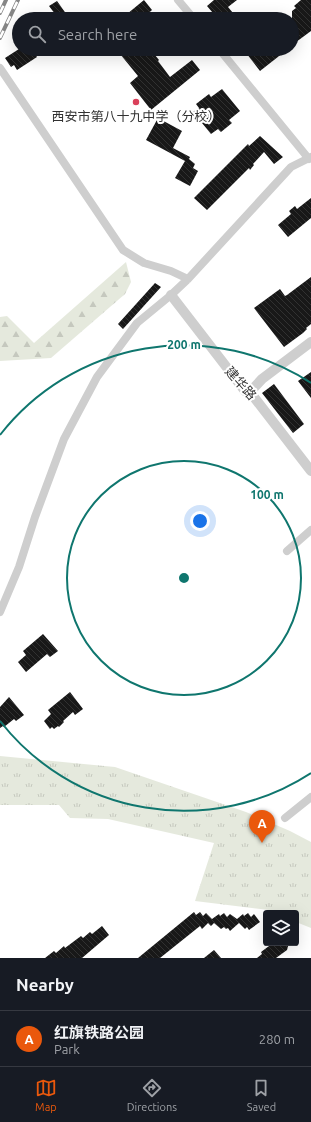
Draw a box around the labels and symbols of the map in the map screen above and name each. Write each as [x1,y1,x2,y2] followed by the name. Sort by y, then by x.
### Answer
[131,97,141,107] marker: 西安市第八十九中学（分校）
[51,109,221,123] place label: 西安市第八十九中学（分校）
[167,338,201,351] text: 200 m
[223,364,259,402] street label: 建华路
[250,488,284,501] text: 100 m
[190,511,210,531] your location
[177,571,191,585] centre of rings
[249,810,275,843] pin: A

